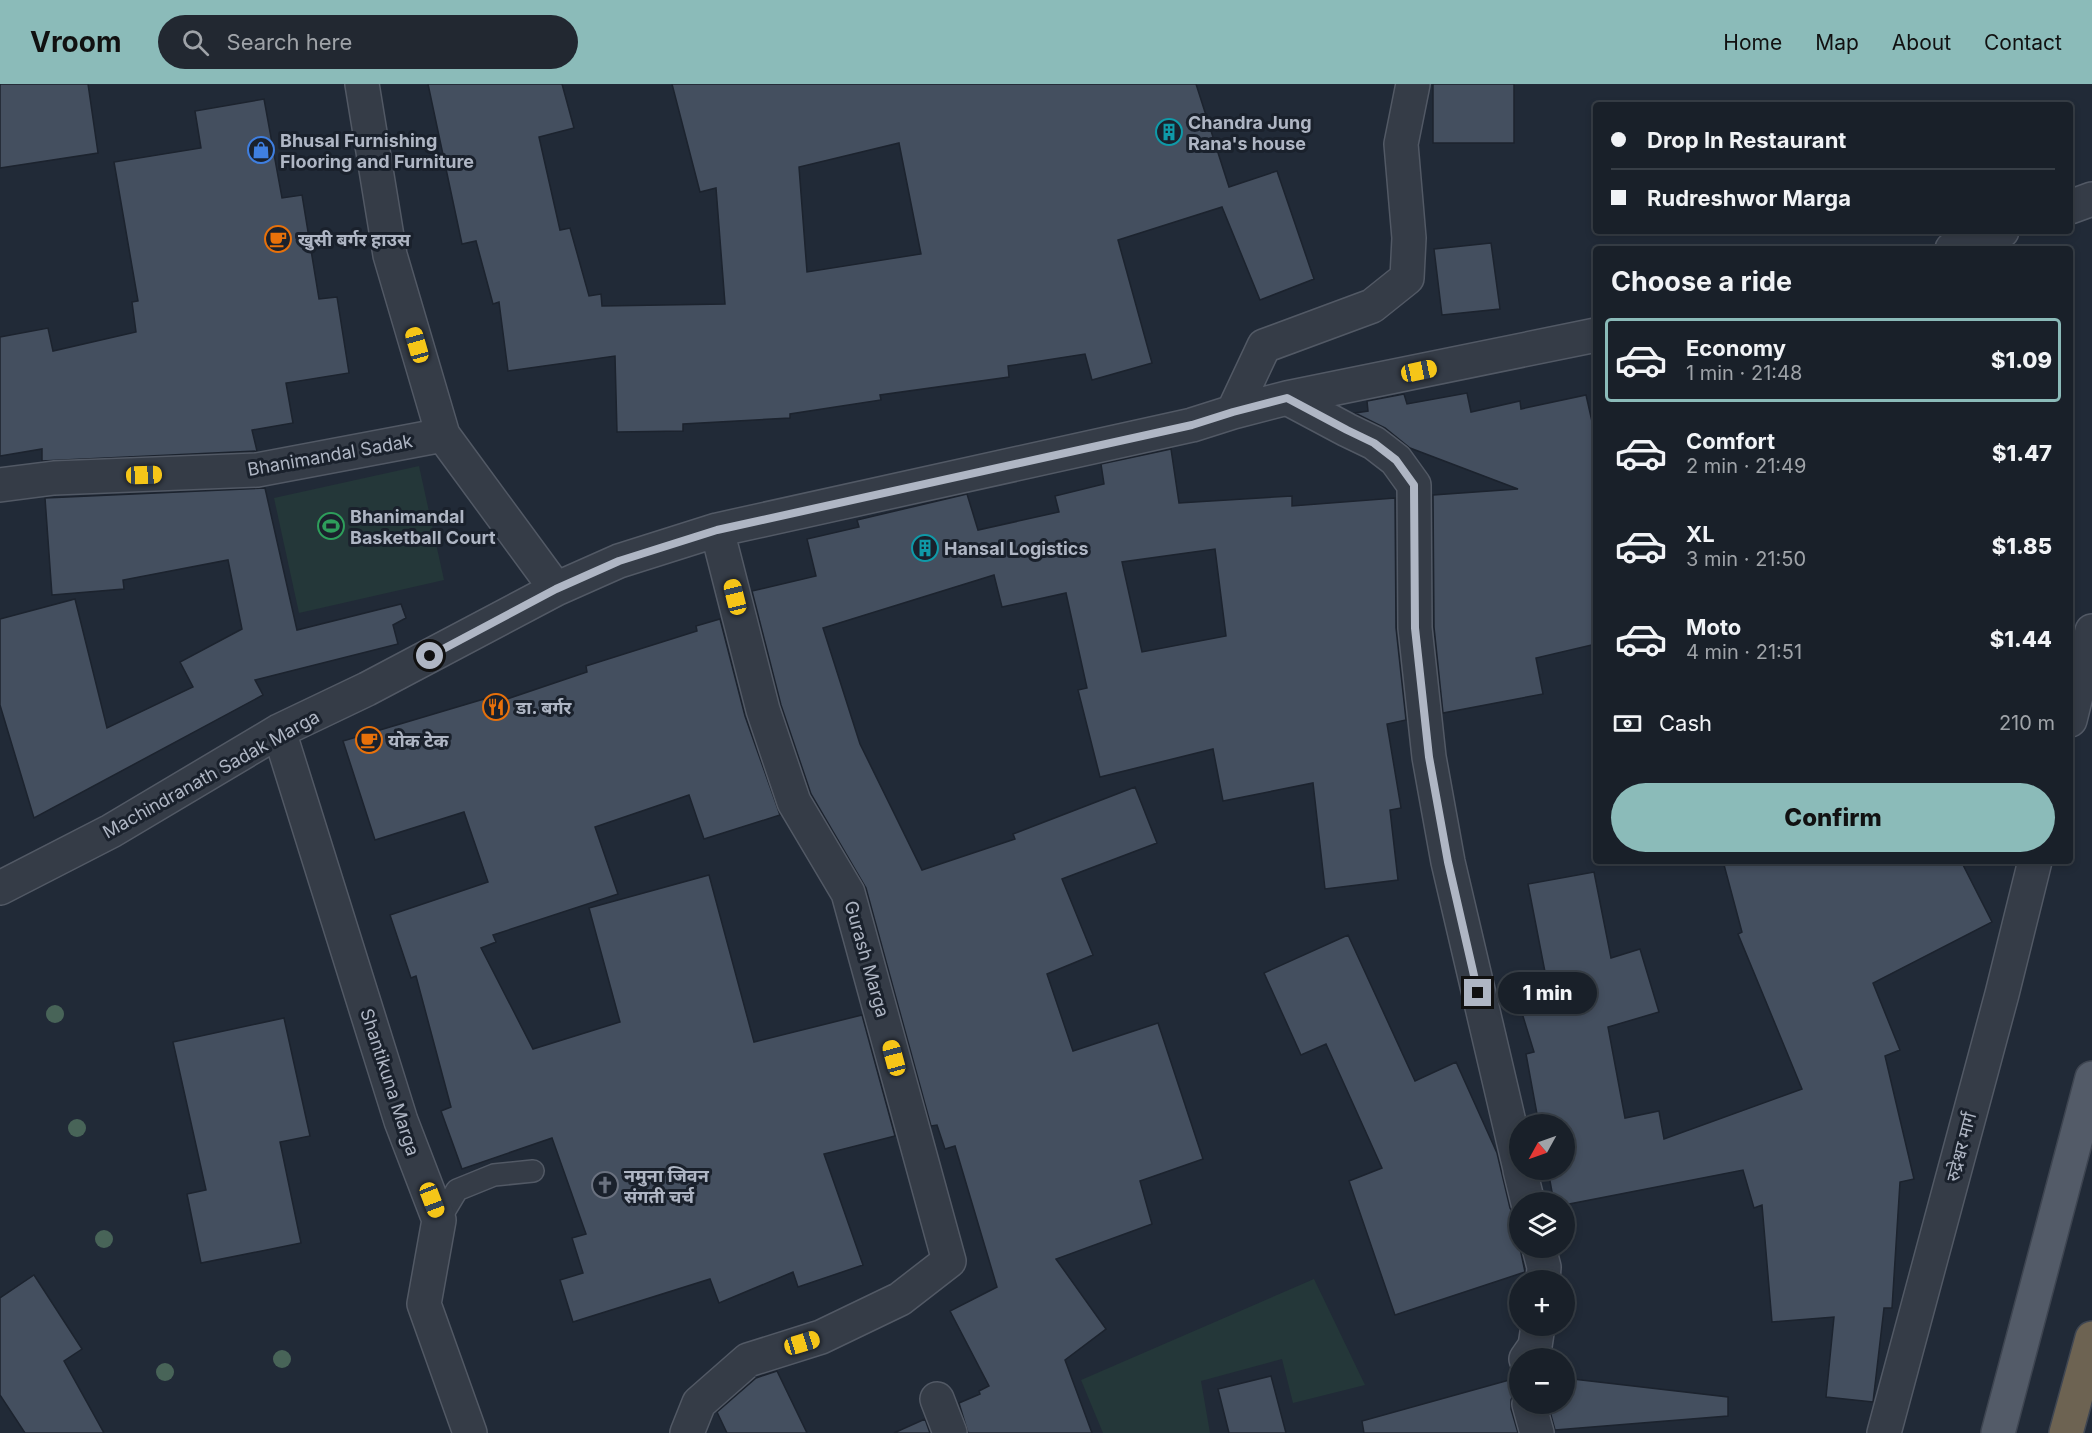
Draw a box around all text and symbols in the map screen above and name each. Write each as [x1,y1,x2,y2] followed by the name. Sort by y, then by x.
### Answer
[158,15,578,69] search box
[30,25,122,59] text: Vroom
[179,26,212,59] icon: search
[227,29,352,55] text: Search here
[1723,30,1782,55] text: Home
[1815,30,1859,55] text: Map
[1892,30,1951,55] text: About
[1984,30,2062,55] text: Contact
[1188,112,1312,154] place label: Chandra Jung Rana's house
[1154,117,1184,147] building icon: Chandra Jung Rana's house
[1647,127,1846,153] text: Drop In Restaurant
[280,130,474,172] place label: Bhusal Furnishing Flooring and Furniture
[246,135,276,165] shop icon: Bhusal Furnishing Flooring and Furniture
[1647,185,1851,211] text: Rudreshwor Marga
[263,224,293,254] cafe icon: खुसी बर्गर हाउस
[298,229,411,251] place label: खुसी बर्गर हाउस
[1611,265,1792,298] text: Choose a ride
[403,325,431,365] car
[1614,333,1668,387] icon: car
[1686,335,1786,361] text: Economy
[1991,347,2052,373] text: $1.09
[1400,358,1438,384] car
[1686,361,1802,385] text: 1 min · 21:48
[1614,426,1668,480] icon: car
[1686,428,1775,454] text: Comfort
[246,430,414,480] street label: Bhanimandal Sadak
[1992,440,2052,466] text: $1.47
[1686,454,1806,478] text: 2 min · 21:49
[126,465,162,485] car
[350,506,496,548] place label: Bhanimandal Basketball Court
[316,511,346,541] sports icon: Bhanimandal Basketball Court
[1614,519,1668,573] icon: car
[1686,521,1715,547] text: XL
[910,533,940,563] building icon: Hansal Logistics
[1992,533,2052,559] text: $1.85
[944,538,1088,559] place label: Hansal Logistics
[1686,547,1806,571] text: 3 min · 21:50
[722,577,748,617] car
[1614,612,1668,666] icon: car
[1686,614,1741,640] text: Moto
[1990,626,2052,652] text: $1.44
[1686,640,1802,664] text: 4 min · 21:51
[416,642,443,669] route start
[481,692,511,722] restaurant icon: डा. बर्गर
[515,697,573,718] place label: डा. बर्गर
[99,706,323,842] street label: Machindranath Sadak Marga
[1611,707,1644,740] icon: cash
[1659,710,1712,736] text: Cash
[1999,711,2055,735] text: 210 m
[354,725,384,755] cafe icon: योक टेक
[388,730,450,751] place label: योक टेक
[1611,783,2055,852] button: Confirm
[840,898,894,1020] street label: Gurash Marga
[1499,972,1598,1014] callout: 1 min
[1464,979,1491,1006] route end
[1522,981,1573,1005] text: 1 min
[356,1006,424,1158] street label: Shantikuna Marga
[881,1038,907,1078] car
[1942,1109,1981,1184] street label: रुद्रेश्वर मार्ग
[1509,1114,1575,1180] north arrow
[1509,1114,1575,1414] map controls
[624,1165,710,1207] place label: नमुना जिवन संगती चर्च
[590,1170,620,1200] church icon: नमुना जिवन संगती चर्च
[417,1180,447,1220] car
[1509,1192,1575,1258] button: layers
[1509,1270,1575,1336] button: +
[782,1329,822,1357] car
[1509,1348,1575,1414] button: −

